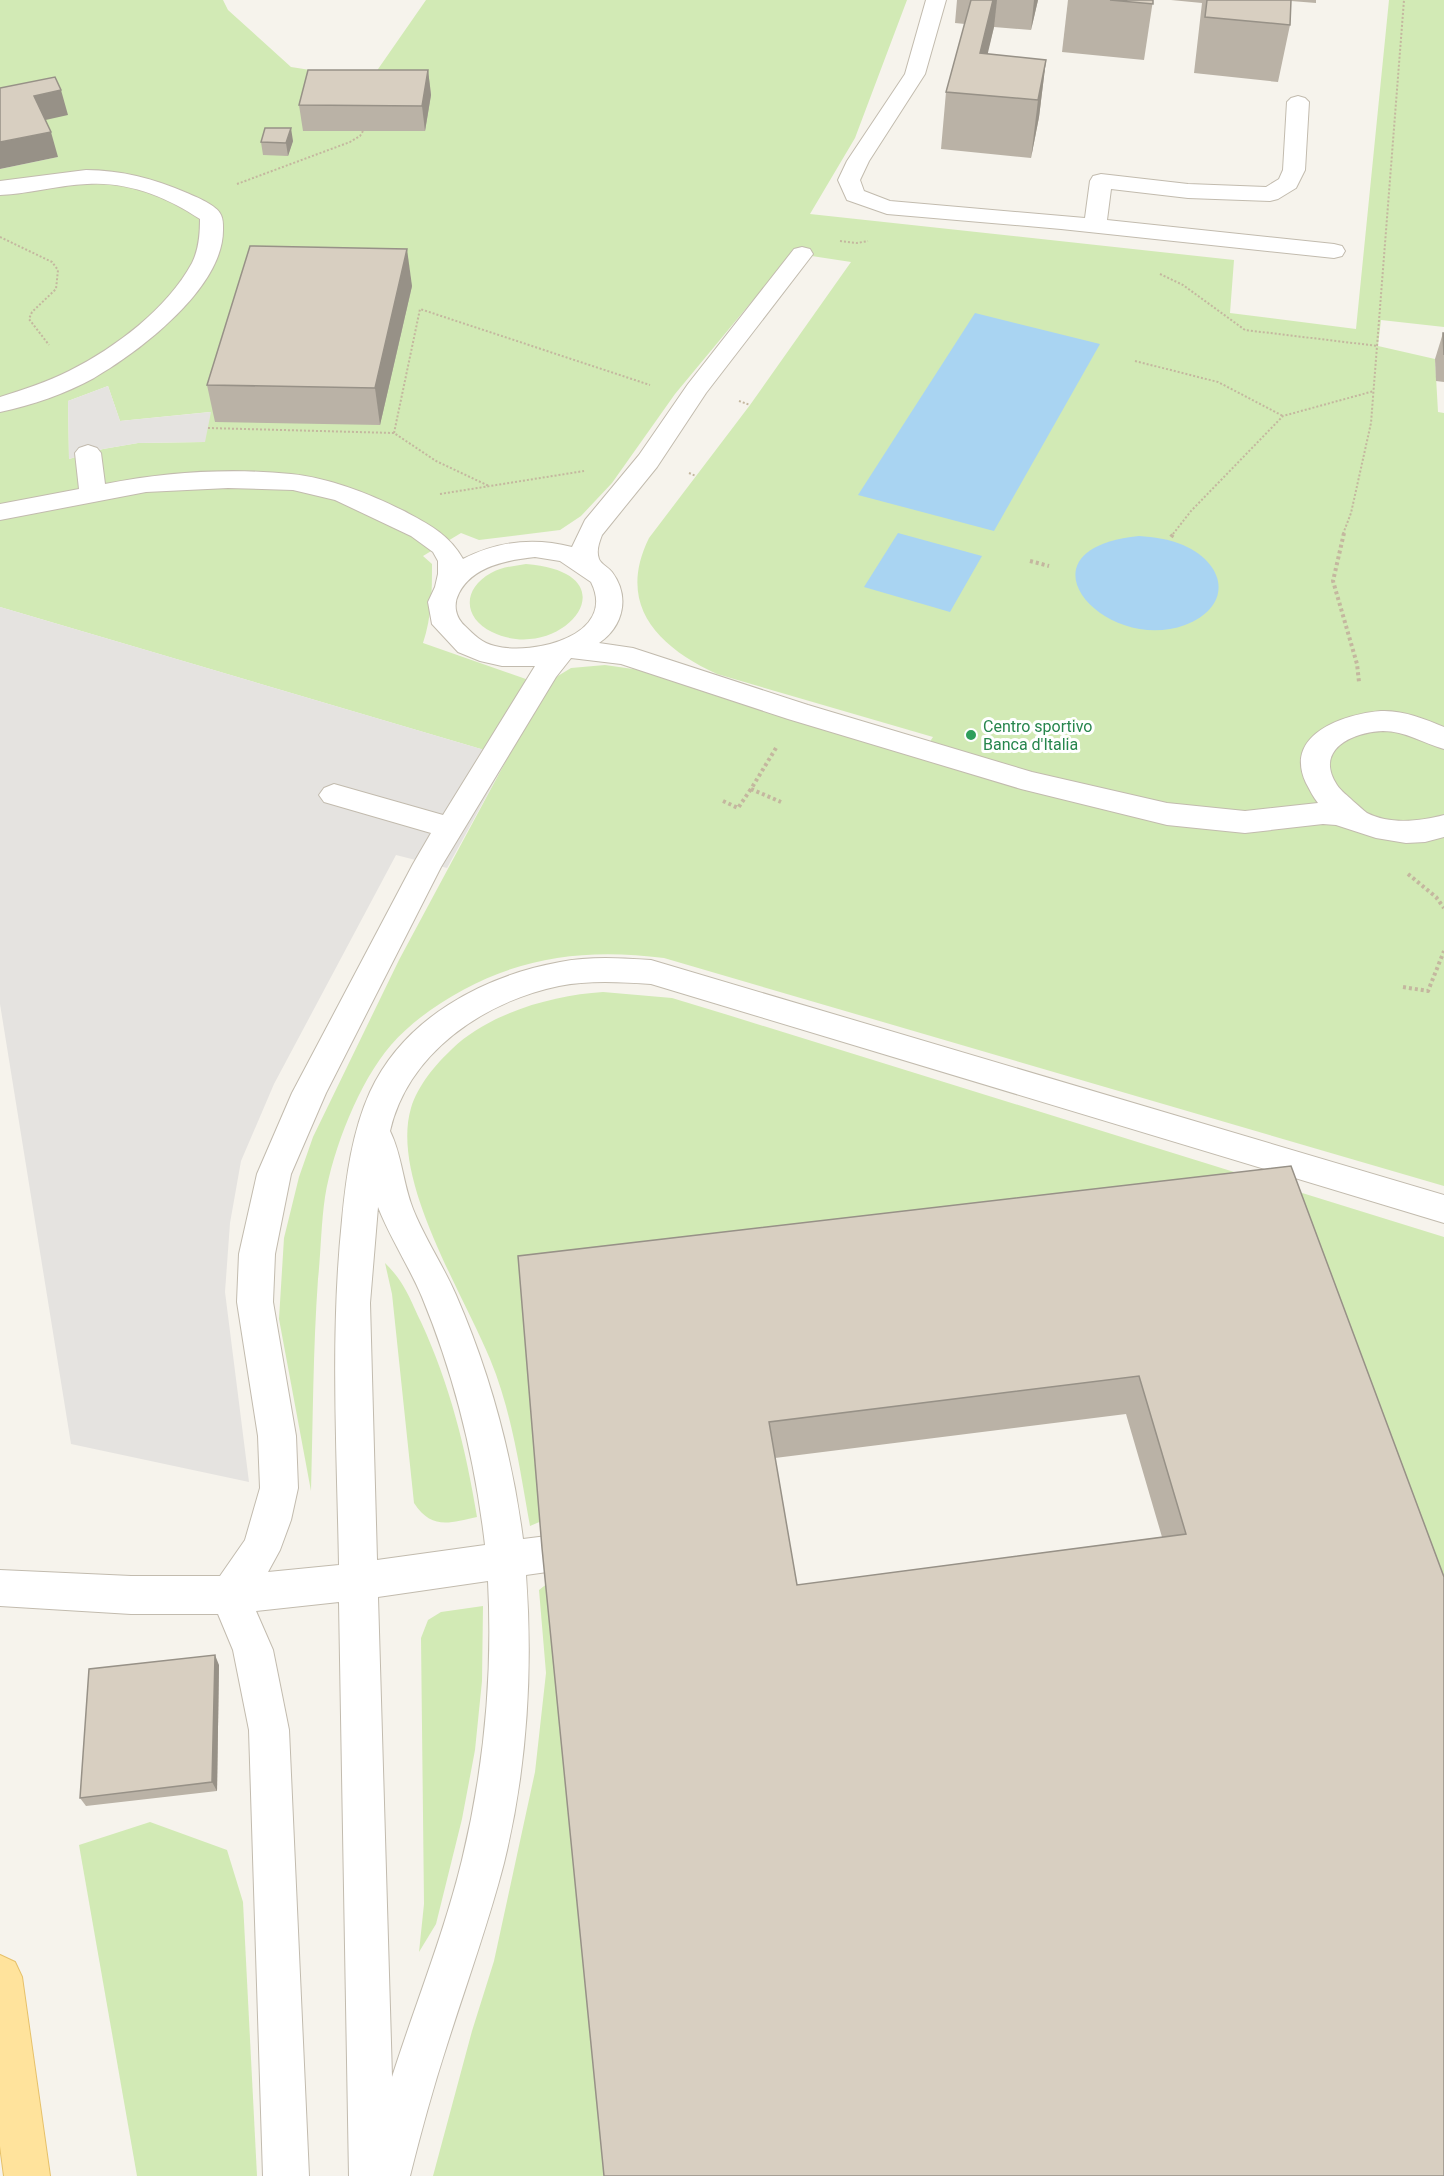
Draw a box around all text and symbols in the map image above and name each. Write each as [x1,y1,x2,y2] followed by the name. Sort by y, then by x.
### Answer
[983,717,1092,754] place label: Centro sportivo Banca d'Italia
[964,728,978,742] marker: Centro sportivo Banca d'Italia

